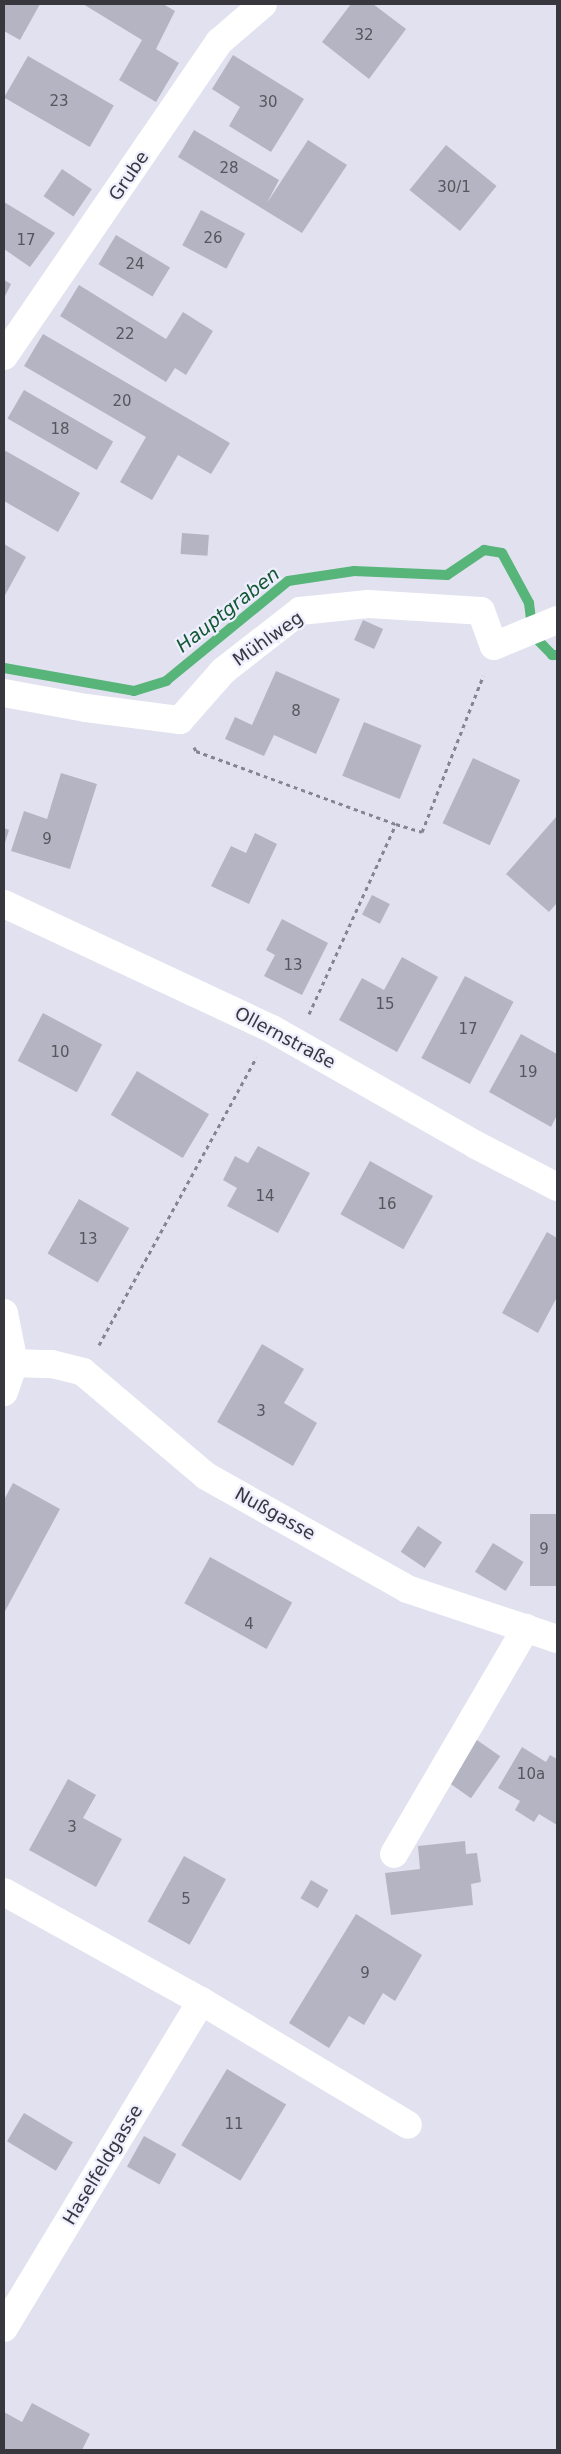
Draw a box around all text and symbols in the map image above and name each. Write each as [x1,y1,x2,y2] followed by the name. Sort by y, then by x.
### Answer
[354,27,374,45] house number: 32
[49,93,69,111] house number: 23
[258,94,278,112] house number: 30
[105,147,153,205] street label: Grube
[219,160,239,178] house number: 28
[437,179,471,197] house number: 30/1
[203,230,223,248] house number: 26
[16,232,36,250] house number: 17
[125,256,145,274] house number: 24
[115,326,135,344] house number: 22
[112,393,132,411] house number: 20
[50,421,70,439] house number: 18
[172,563,284,657] water label: Hauptgraben
[229,607,307,671] street label: Mühlweg
[291,703,301,721] house number: 8
[42,831,52,849] house number: 9
[283,957,303,975] house number: 13
[375,996,395,1014] house number: 15
[231,1002,339,1074] street label: Ollernstraße
[458,1021,478,1039] house number: 17
[50,1044,70,1062] house number: 10
[518,1064,538,1082] house number: 19
[255,1188,275,1206] house number: 14
[377,1196,397,1214] house number: 16
[78,1231,98,1249] house number: 13
[256,1403,266,1421] house number: 3
[231,1483,319,1545] street label: Nußgasse
[539,1541,549,1559] house number: 9
[244,1616,254,1634] house number: 4
[517,1766,545,1784] house number: 10a
[67,1819,77,1837] house number: 3
[181,1891,191,1909] house number: 5
[360,1965,370,1983] house number: 9
[59,2101,147,2229] street label: Haselfeldgasse
[224,2116,244,2134] house number: 11

